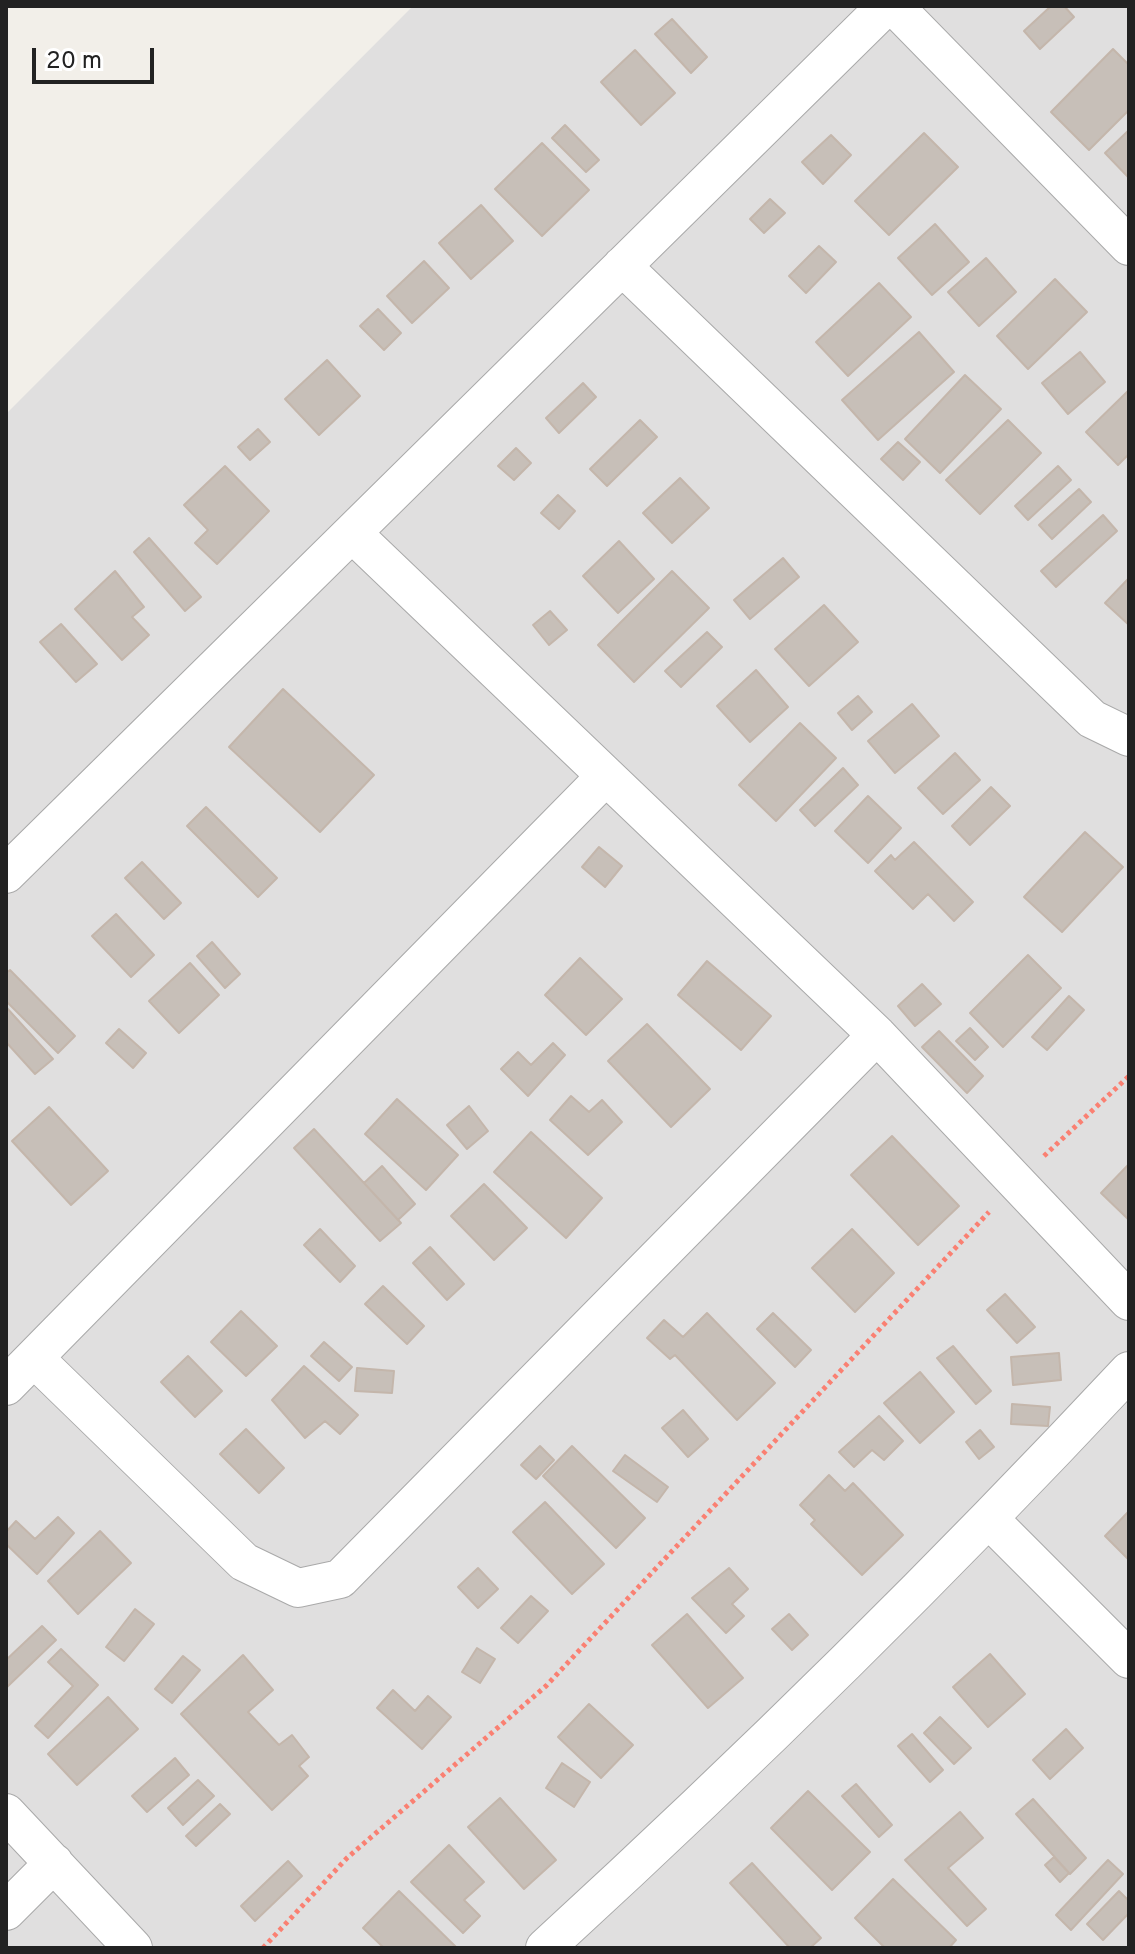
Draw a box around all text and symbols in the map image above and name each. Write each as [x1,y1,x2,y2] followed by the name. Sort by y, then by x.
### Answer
[36,32,158,82] scale bar
[46,47,102,77] text: 20 m

